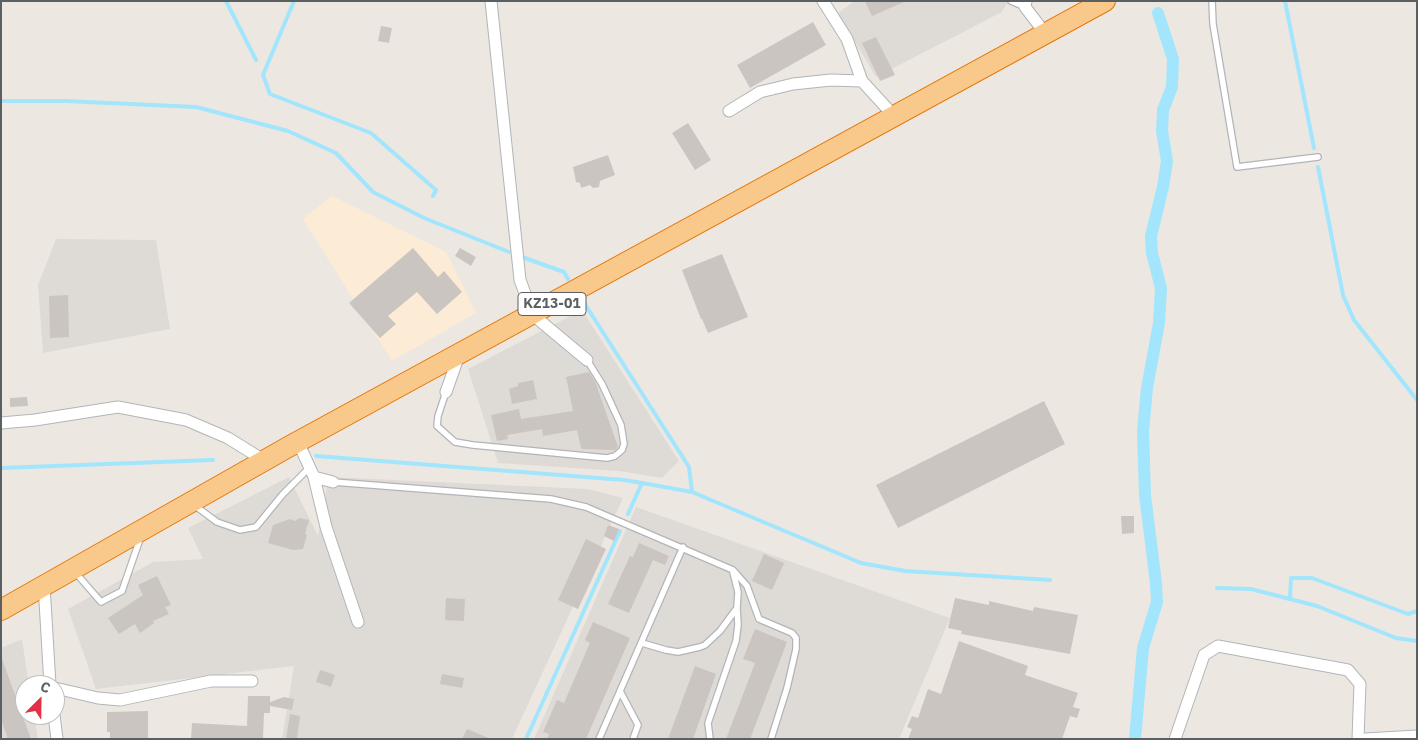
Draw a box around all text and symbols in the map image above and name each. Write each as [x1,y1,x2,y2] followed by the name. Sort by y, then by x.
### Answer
[518,292,586,316] road number: KZ13-01
[15,675,65,725] north arrow
[38,677,53,697] text: С

